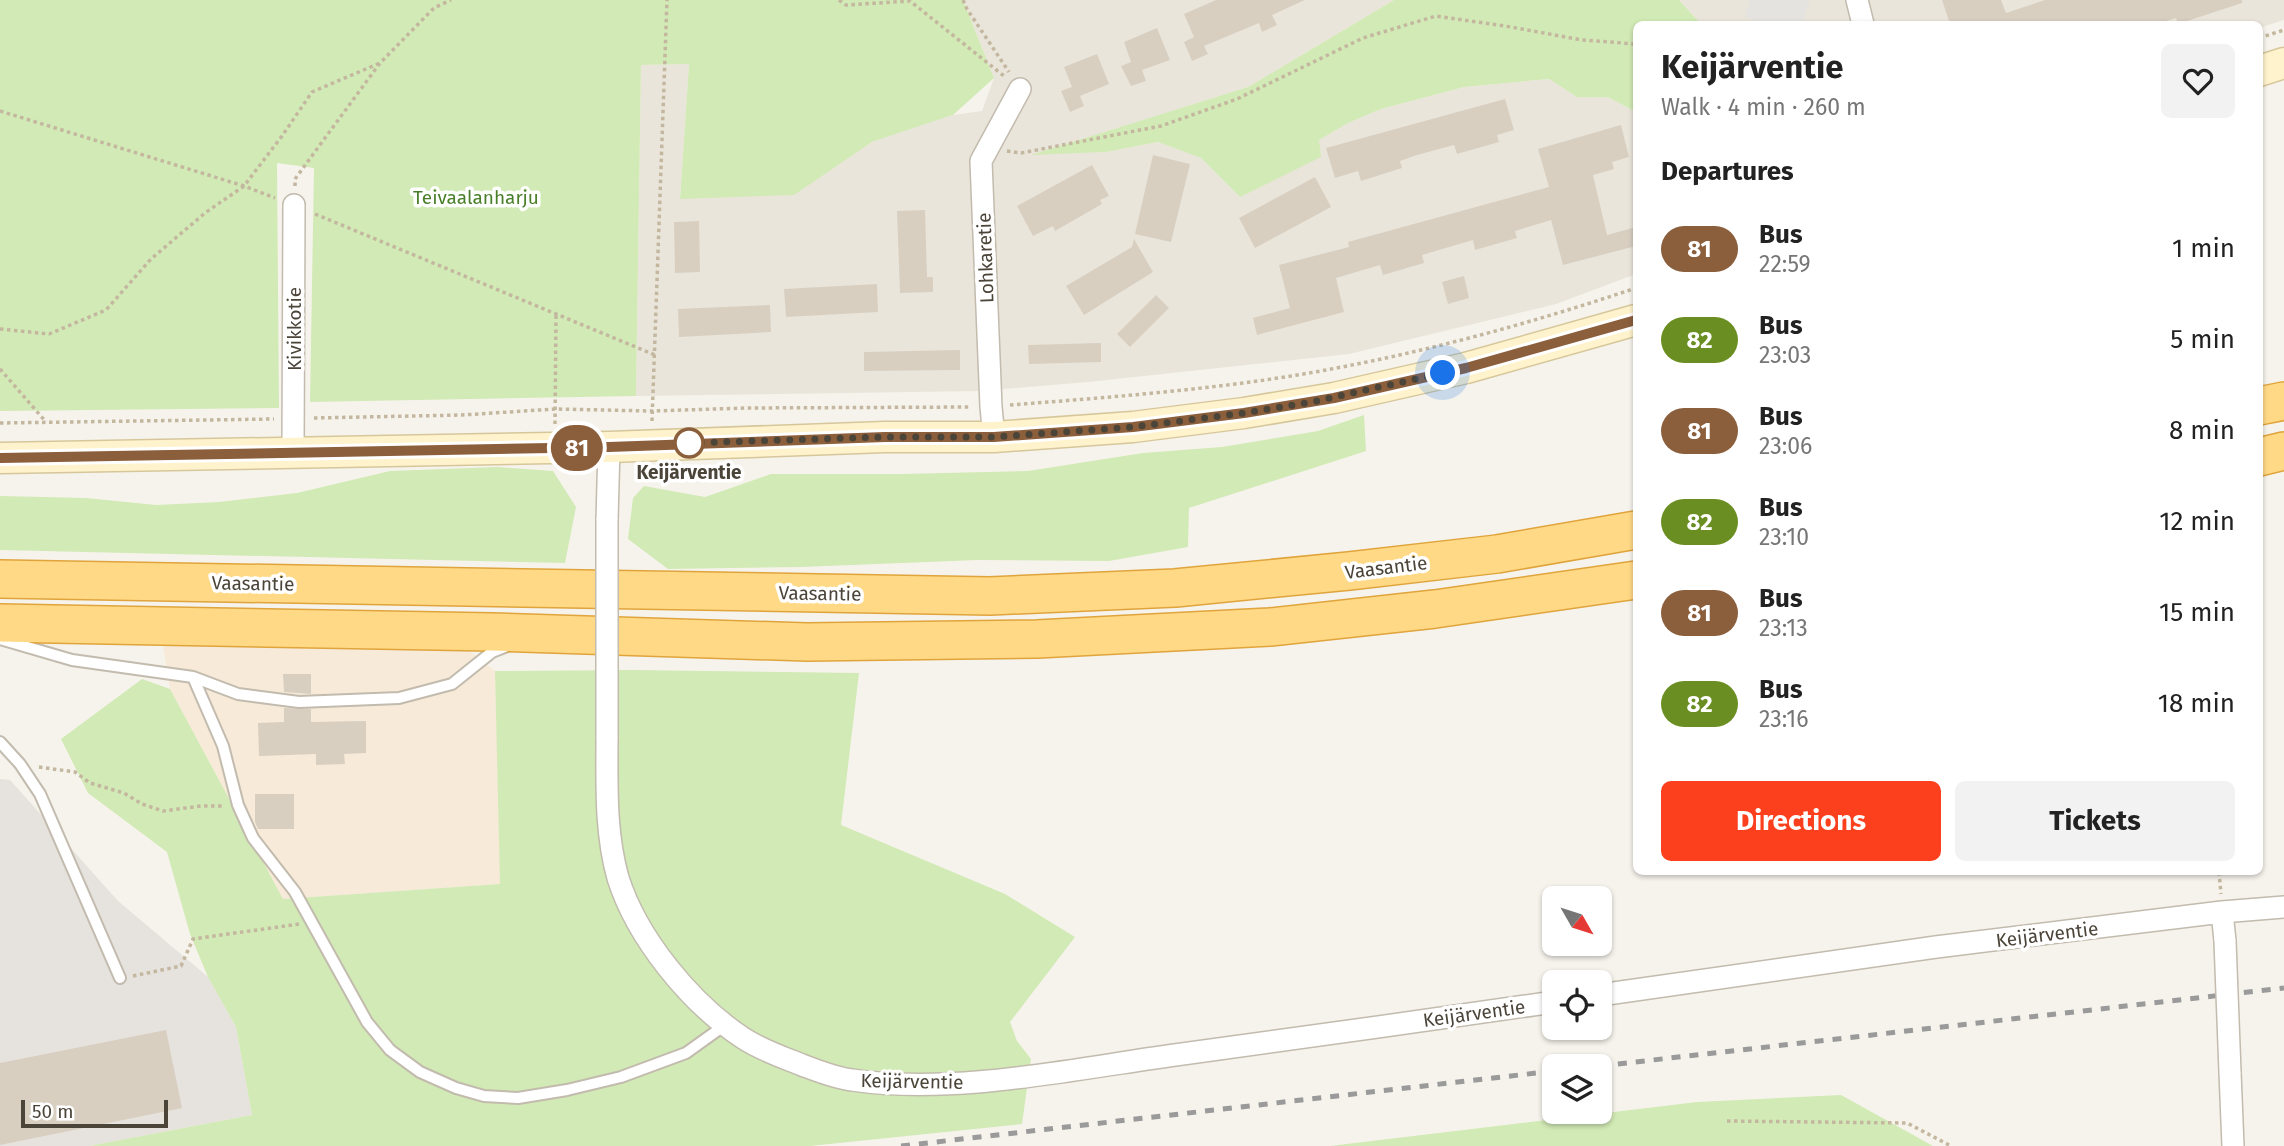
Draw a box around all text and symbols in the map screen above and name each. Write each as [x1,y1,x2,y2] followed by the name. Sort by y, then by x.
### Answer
[2161,44,2235,118] button: heart
[1661,47,1844,87] text: Keijärventie
[1661,93,1866,121] text: Walk · 4 min · 260 m
[1661,156,1794,187] text: Departures
[413,186,539,209] park label: Teivaalanharju
[972,212,999,304] street label: Lohkaretie
[1759,219,1802,250] text: Bus
[2172,233,2235,264] text: 1 min
[1687,235,1712,263] text: 81
[1759,250,1811,278] text: 22:59
[283,287,306,371] street label: Kivikkotie
[1759,310,1802,341] text: Bus
[2170,324,2235,355] text: 5 min
[1686,326,1713,354] text: 82
[1759,341,1811,369] text: 23:03
[1425,355,1460,390] your location
[1759,401,1802,432] text: Bus
[2169,415,2235,446] text: 8 min
[1687,417,1712,445] text: 81
[546,425,608,471] line badge: 81
[674,428,704,458] marker: Keijärventie
[1759,432,1812,460] text: 23:06
[565,434,589,462] text: 81
[636,461,742,484] place label: Keijärventie
[1759,492,1802,523] text: Bus
[2159,506,2235,537] text: 12 min
[1686,508,1713,536] text: 82
[1759,523,1809,551] text: 23:10
[1344,551,1429,584] street label: Vaasantie
[211,571,295,596] street label: Vaasantie
[778,581,862,606] street label: Vaasantie
[1759,583,1802,614] text: Bus
[2159,597,2235,628] text: 15 min
[1687,599,1712,627] text: 81
[1759,614,1808,642] text: 23:13
[1759,674,1802,705] text: Bus
[2158,688,2235,719] text: 18 min
[1686,690,1713,718] text: 82
[1759,705,1809,733] text: 23:16
[1661,781,1941,861] button: Directions
[1955,781,2235,861] button: Tickets
[1542,886,1612,956] north arrow
[1542,886,1612,1124] map controls
[1995,917,2100,952] street label: Keijärventie
[1542,970,1612,1040] button: locate
[1421,995,1527,1032] street label: Keijärventie
[1542,1054,1612,1124] button: layers
[860,1069,964,1094] street label: Keijärventie
[21,1097,168,1129] scale bar
[32,1100,73,1123] text: 50 m

